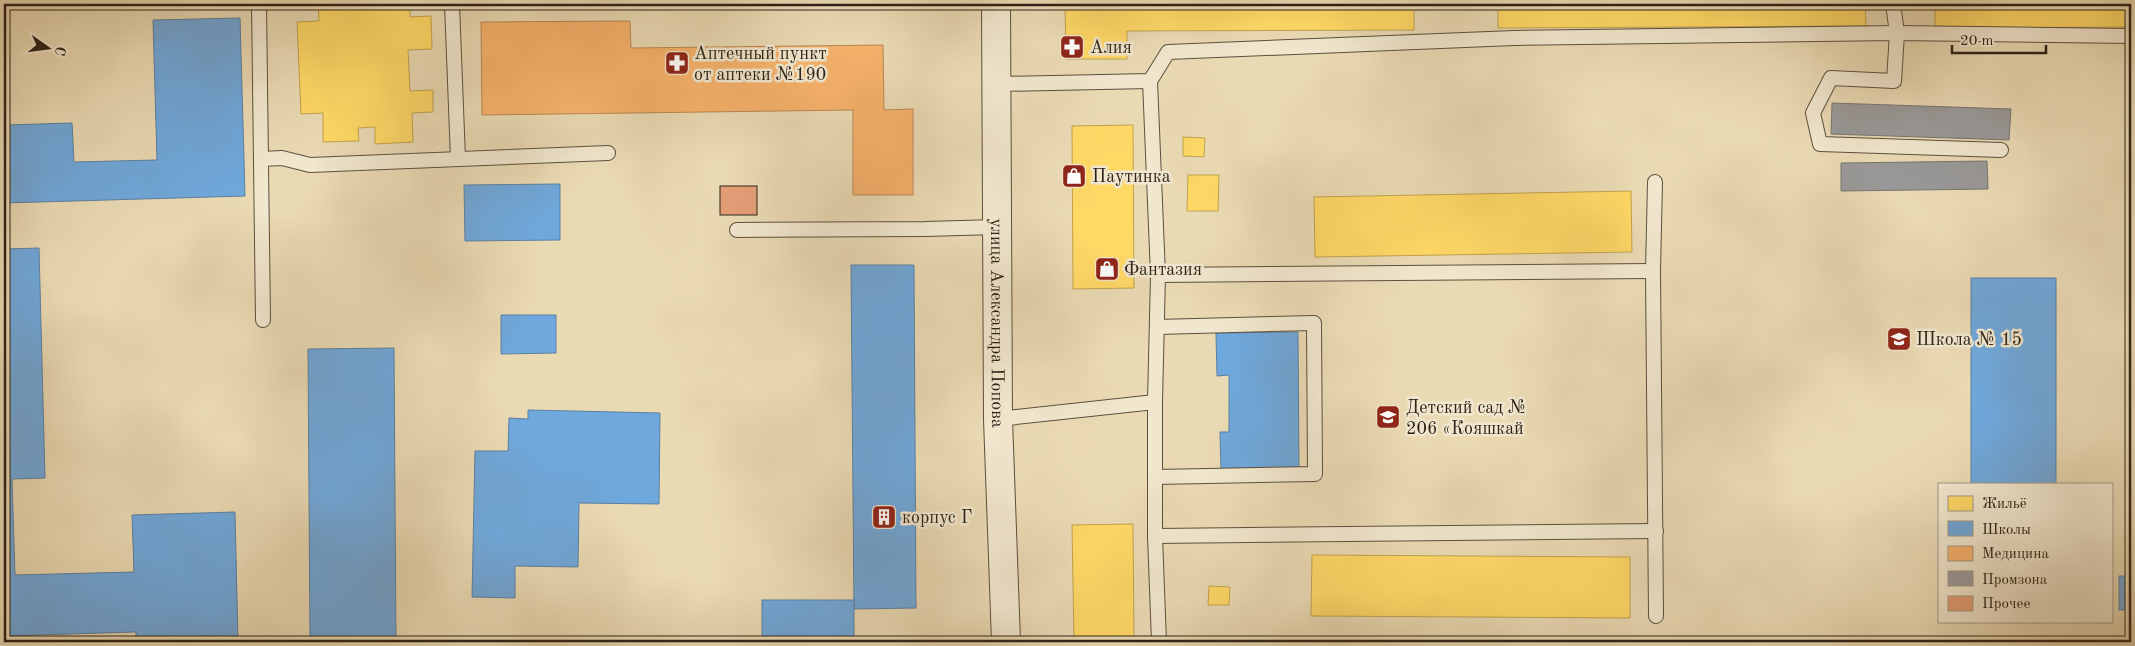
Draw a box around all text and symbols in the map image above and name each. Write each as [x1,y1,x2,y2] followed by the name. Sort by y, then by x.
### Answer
[22,22,72,72] north arrow
[1952,22,2046,54] scale bar
[1059,34,1085,60] pharmacy icon: Алия
[1960,34,1994,49] text: 20 m
[1090,39,1132,57] place label: Алия
[52,45,68,57] text: С
[694,45,827,84] place label: Аптечный пункт от аптеки №190
[664,50,690,76] pharmacy icon: Аптечный пункт от аптеки №190
[1061,163,1087,189] shop icon: Паутинка
[1092,168,1171,186] place label: Паутинка
[987,218,1006,428] street label: улица Александра Попова
[1094,256,1120,282] shop icon: Фантазия
[1124,261,1202,279] place label: Фантазия
[1886,326,1912,352] school or university icon: Школа № 15
[1916,331,2022,349] place label: Школа № 15
[1406,399,1527,438] place label: Детский сад № 206 «Кояшкай
[1375,404,1401,430] school or university icon: Детский сад № 206 «Кояшкай
[1938,483,2112,624] legend
[1982,497,2027,512] text: Жильё
[871,504,897,530] building icon: корпус Г
[902,509,972,527] place label: корпус Г
[1982,523,2031,538] text: Школы
[1982,547,2049,562] text: Медицина
[1982,573,2048,588] text: Промзона
[1982,597,2030,612] text: Прочее

